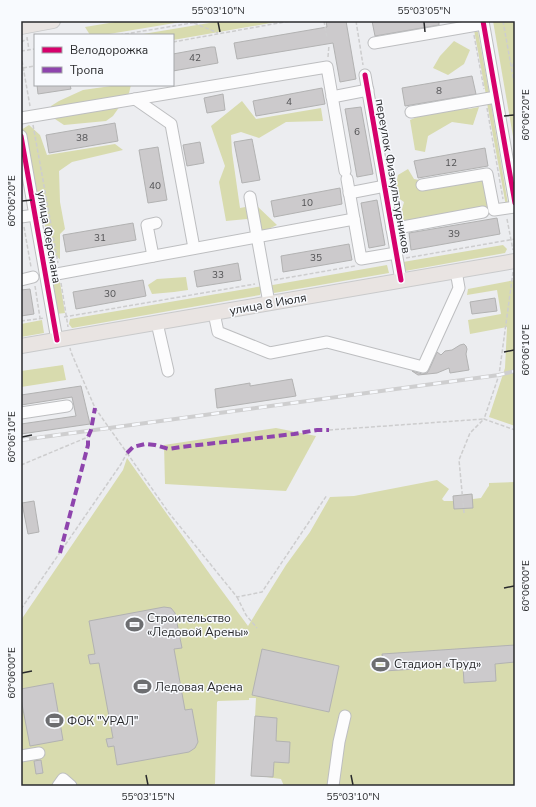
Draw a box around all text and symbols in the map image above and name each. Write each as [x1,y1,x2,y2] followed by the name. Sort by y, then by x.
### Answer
[191,4,245,18] text: 55°03'10"N
[397,4,451,18] text: 55°03'05"N
[34,34,174,86] legend
[70,42,148,58] text: Велодорожка
[189,51,201,65] house number: 42
[70,62,104,78] text: Тропа
[436,84,442,98] house number: 8
[519,89,533,141] text: 60°06'20"E
[286,95,292,109] house number: 4
[371,97,415,255] street label: переулок Физкультурников
[354,125,360,139] house number: 6
[76,131,88,145] house number: 38
[445,156,457,170] house number: 12
[5,175,19,227] text: 60°06'20"E
[149,179,161,193] house number: 40
[33,189,65,285] street label: улица Ферсмана
[301,196,313,210] house number: 10
[448,227,460,241] house number: 39
[94,231,106,245] house number: 31
[310,251,322,265] house number: 35
[212,268,224,282] house number: 33
[104,287,116,301] house number: 30
[228,289,308,319] street label: улица 8 Июля
[519,324,533,376] text: 60°06'10"E
[5,411,19,463] text: 60°06'10"E
[519,560,533,612] text: 60°06'00"E
[147,610,249,640] place label: Строительство «Ледовой Арены»
[124,615,144,635] sports icon: Строительство «Ледовой Арены»
[5,647,19,699] text: 60°06'00"E
[371,654,391,674] sports icon: Стадион «Труд»
[394,656,481,672] place label: Стадион «Труд»
[132,677,152,697] sports icon: Ледовая Арена
[155,679,243,695] place label: Ледовая Арена
[44,711,64,731] sports icon: ФОК "УРАЛ"
[67,713,139,729] place label: ФОК "УРАЛ"
[121,790,175,804] text: 55°03'15"N
[326,790,380,804] text: 55°03'10"N

